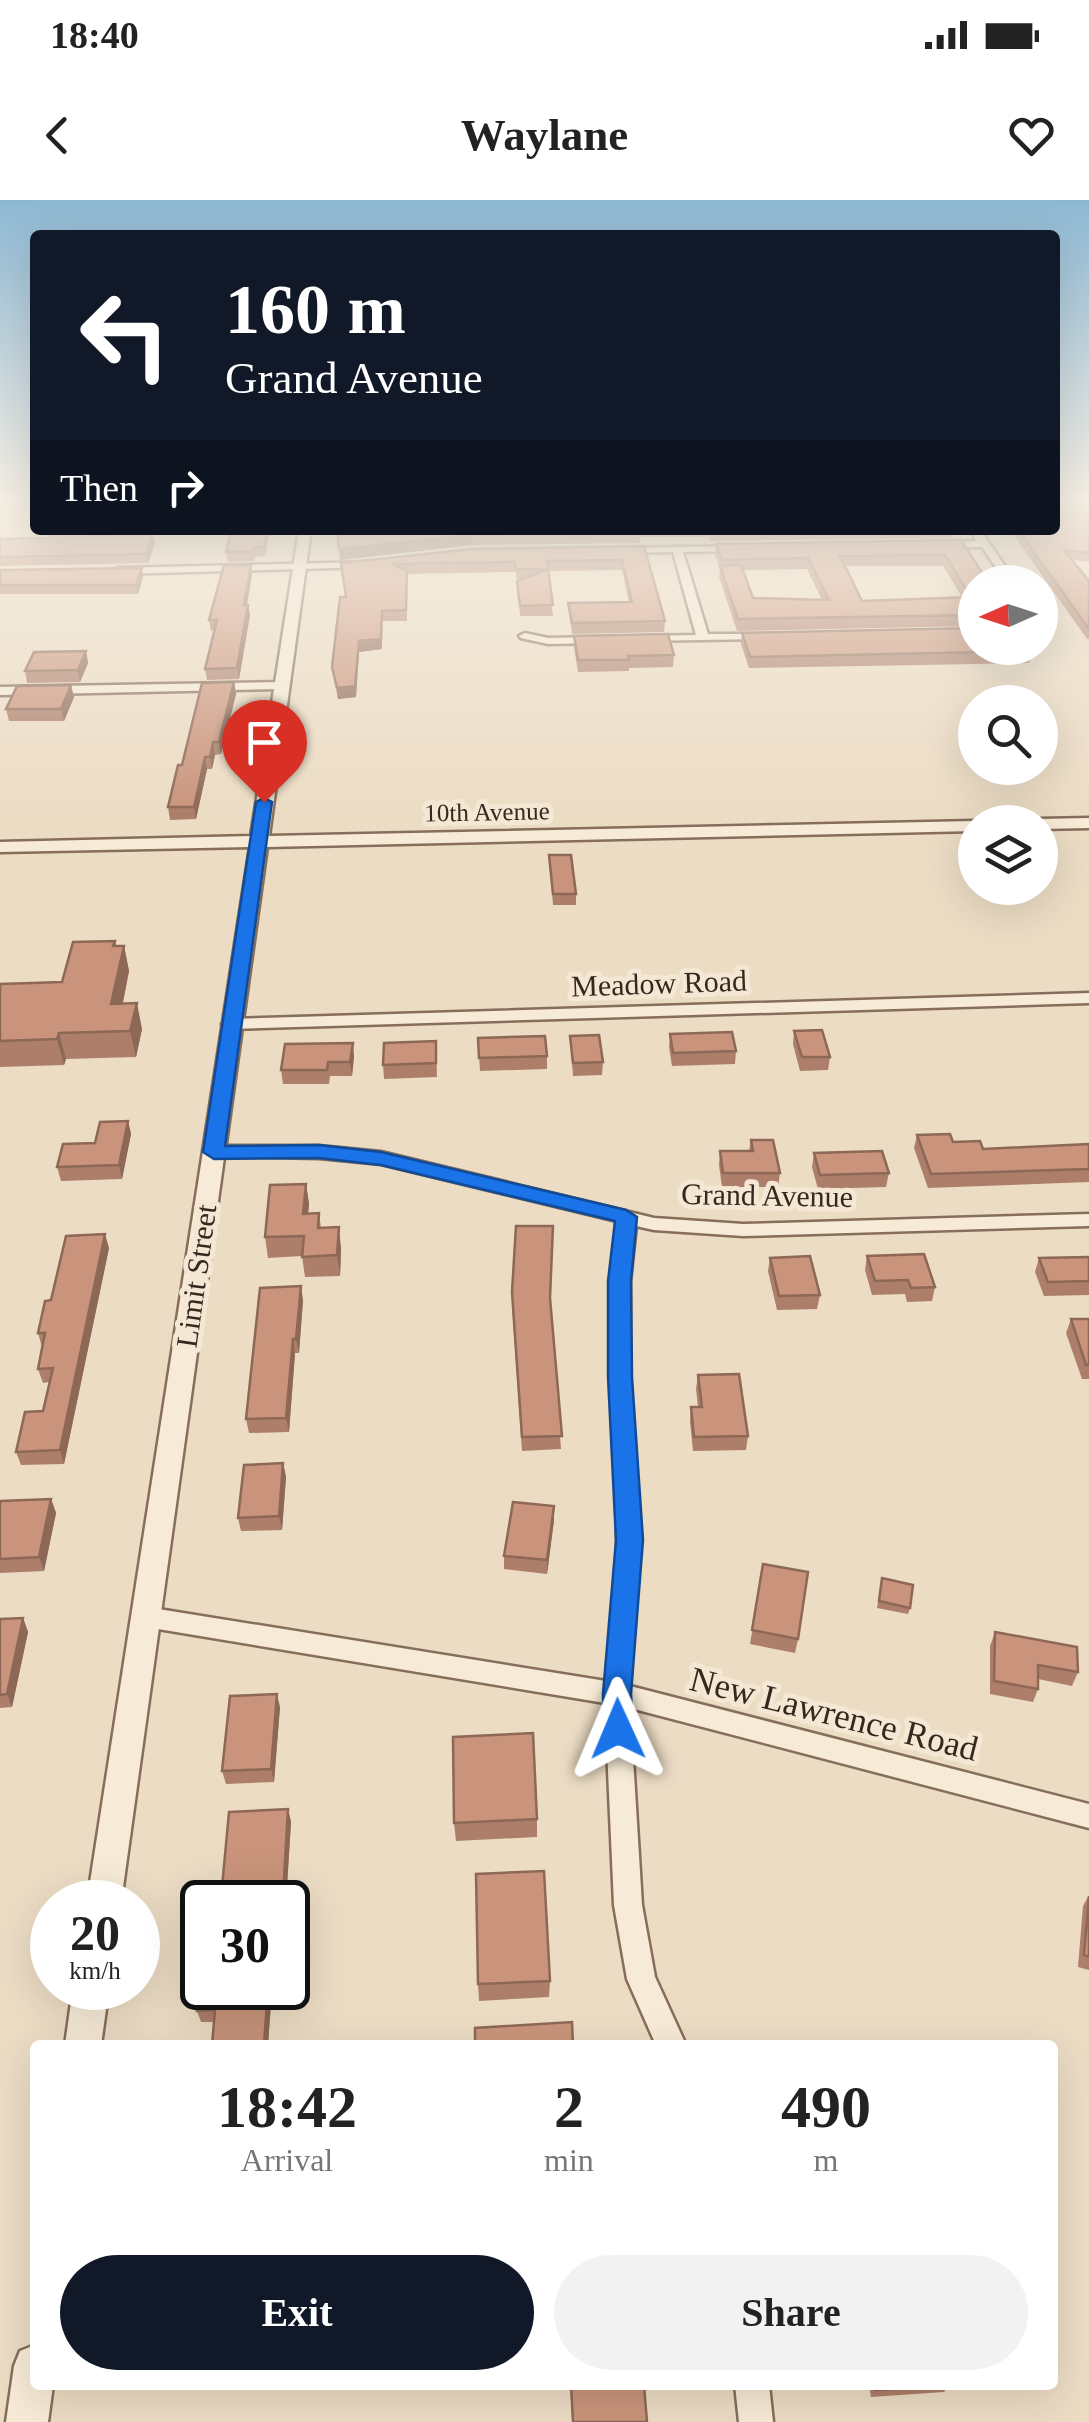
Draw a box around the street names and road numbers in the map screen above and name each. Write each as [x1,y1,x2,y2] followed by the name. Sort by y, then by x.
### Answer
[424,797,550,827] street label: 10th Avenue
[571,963,747,1003] street label: Meadow Road
[681,1177,853,1213] street label: Grand Avenue
[170,1202,222,1350] street label: Limit Street
[686,1659,983,1769] street label: New Lawrence Road

